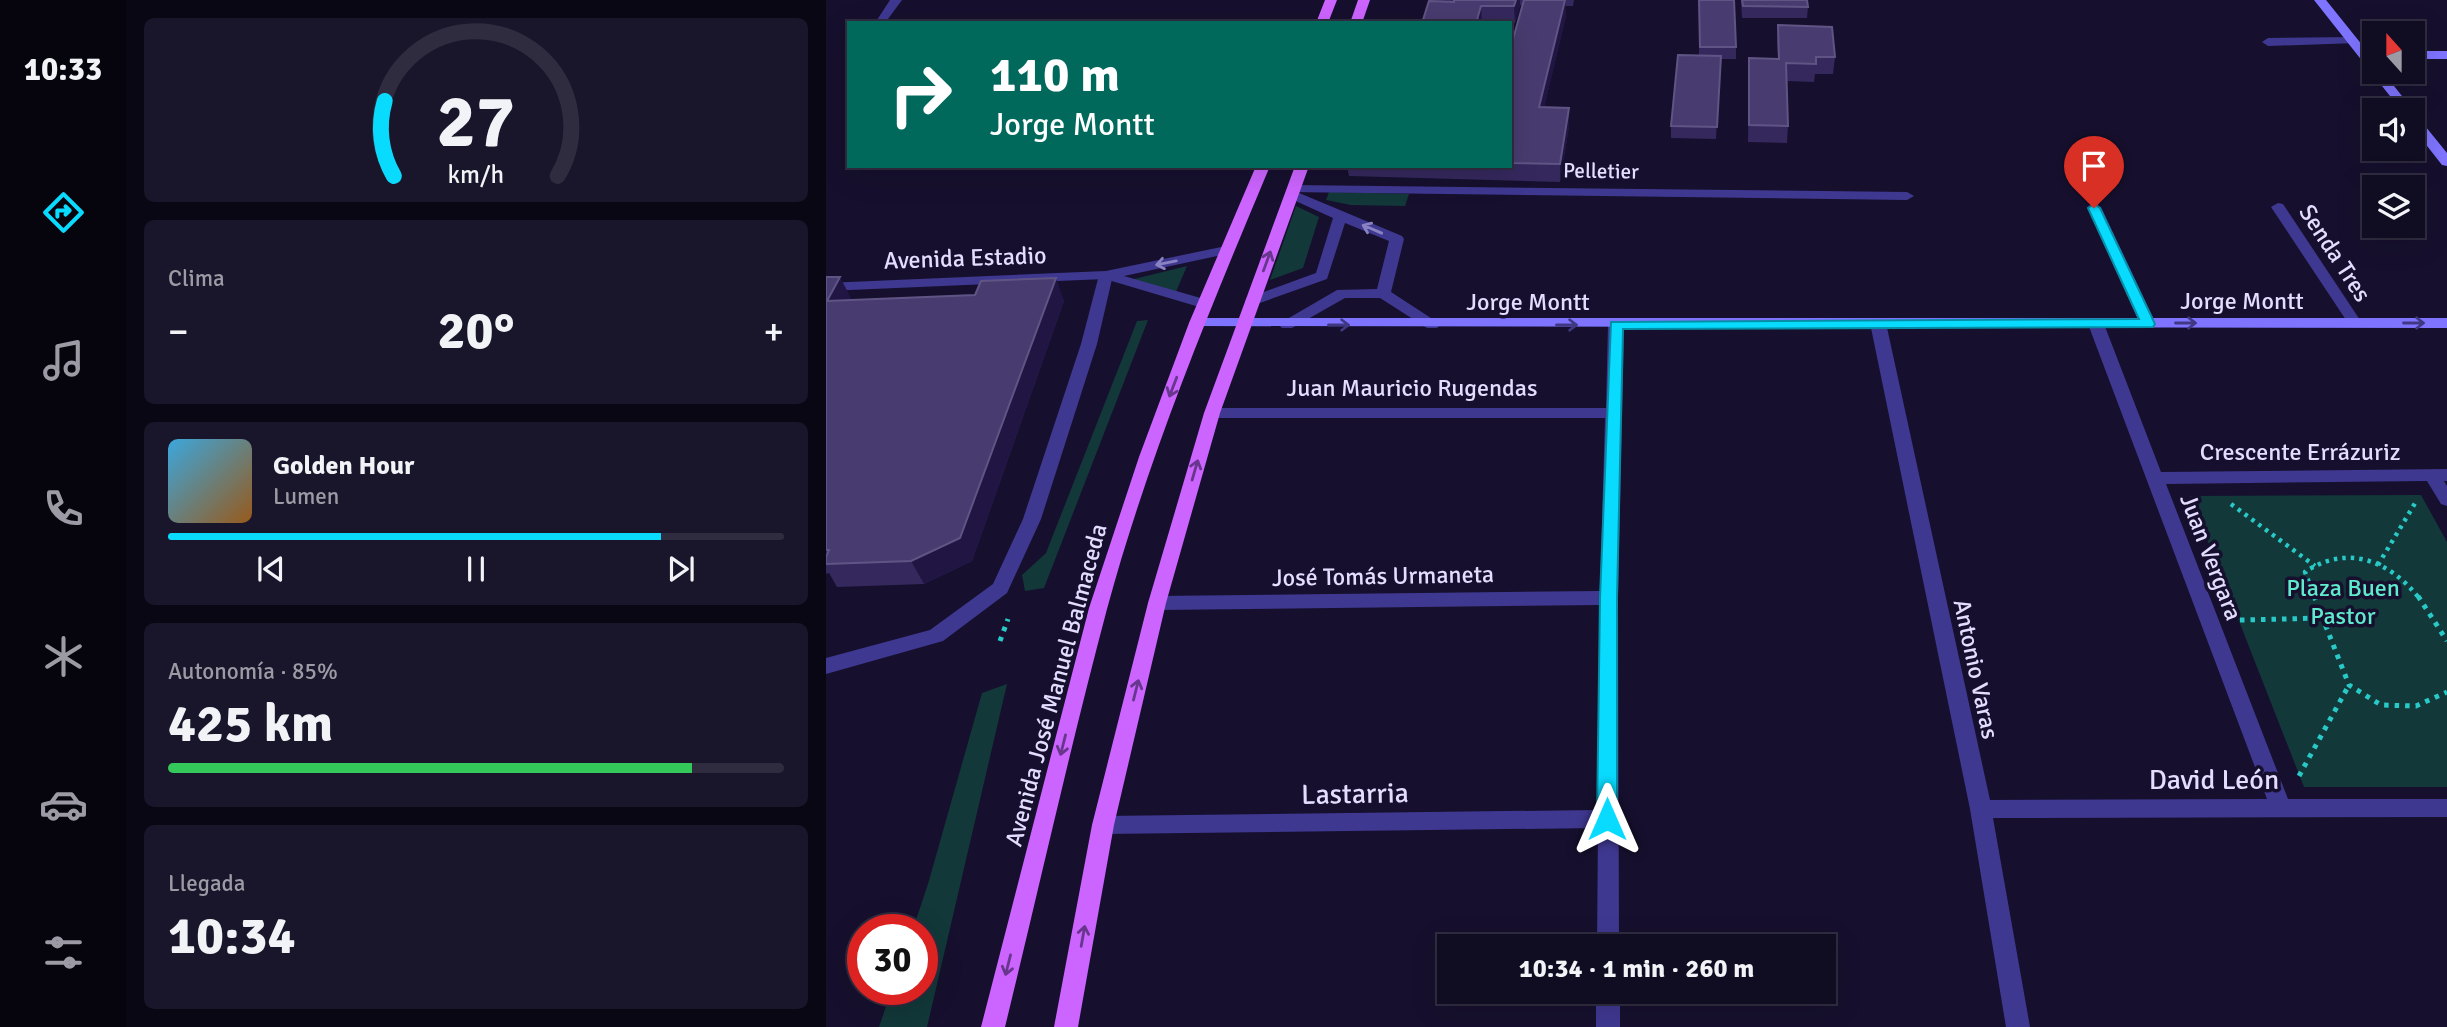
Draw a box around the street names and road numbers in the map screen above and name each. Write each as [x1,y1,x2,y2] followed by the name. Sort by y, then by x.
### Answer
[1563,157,1639,185] street label: Pelletier
[2292,199,2378,307] street label: Senda Tres
[883,240,1047,276] street label: Avenida Estadio
[2180,286,2304,316] street label: Jorge Montt
[1466,287,1590,317] street label: Jorge Montt
[1287,373,1537,403] street label: Juan Mauricio Rugendas
[2200,437,2400,467] street label: Crescente Errázuriz
[2173,489,2249,625] street label: Juan Vergara
[998,520,1114,850] street label: Avenida José Manuel Balmaceda
[1272,559,1494,593] street label: José Tomás Urmaneta
[1947,596,2005,742] street label: Antonio Varas
[2149,763,2279,797] street label: David León
[1301,776,1409,812] street label: Lastarria

